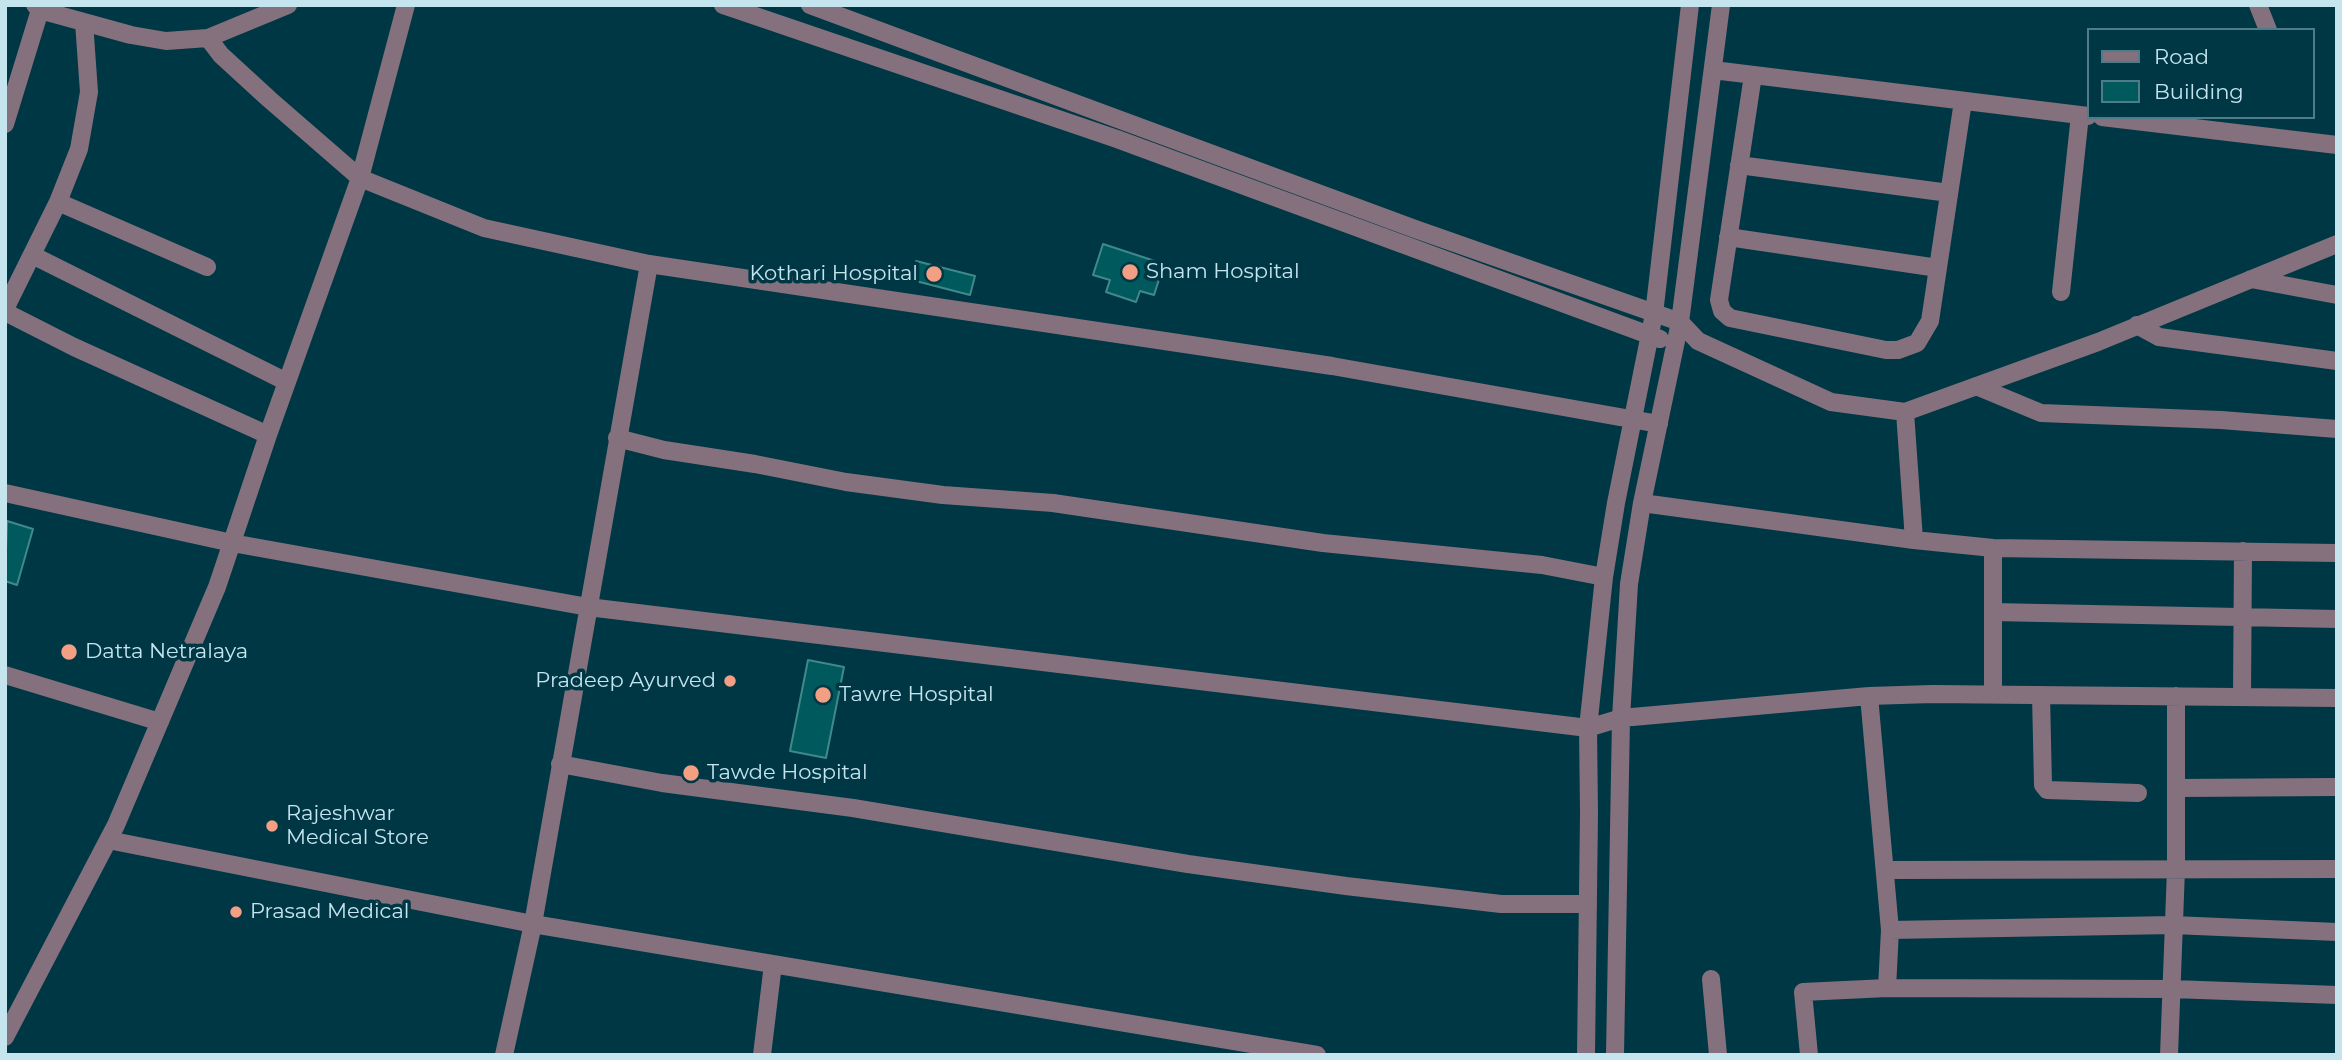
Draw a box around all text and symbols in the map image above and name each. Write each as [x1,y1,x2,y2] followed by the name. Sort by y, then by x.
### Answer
[2086,28,2314,119] legend
[2154,44,2209,69] text: Road
[2154,79,2244,104] text: Building
[1146,259,1300,285] place label: Sham Hospital
[750,261,918,287] place label: Kothari Hospital
[1120,262,1140,282] marker: Sham Hospital
[924,264,944,284] marker: Kothari Hospital
[85,639,248,665] place label: Datta Netralaya
[59,642,79,662] marker: Datta Netralaya
[535,668,716,694] place label: Pradeep Ayurved
[722,673,738,689] marker: Pradeep Ayurved
[839,682,994,708] place label: Tawre Hospital
[813,685,833,705] marker: Tawre Hospital
[707,760,868,786] place label: Tawde Hospital
[681,763,701,783] marker: Tawde Hospital
[286,801,429,851] place label: Rajeshwar Medical Store
[264,818,280,834] marker: Rajeshwar Medical Store
[250,899,409,925] place label: Prasad Medical
[228,904,244,920] marker: Prasad Medical

